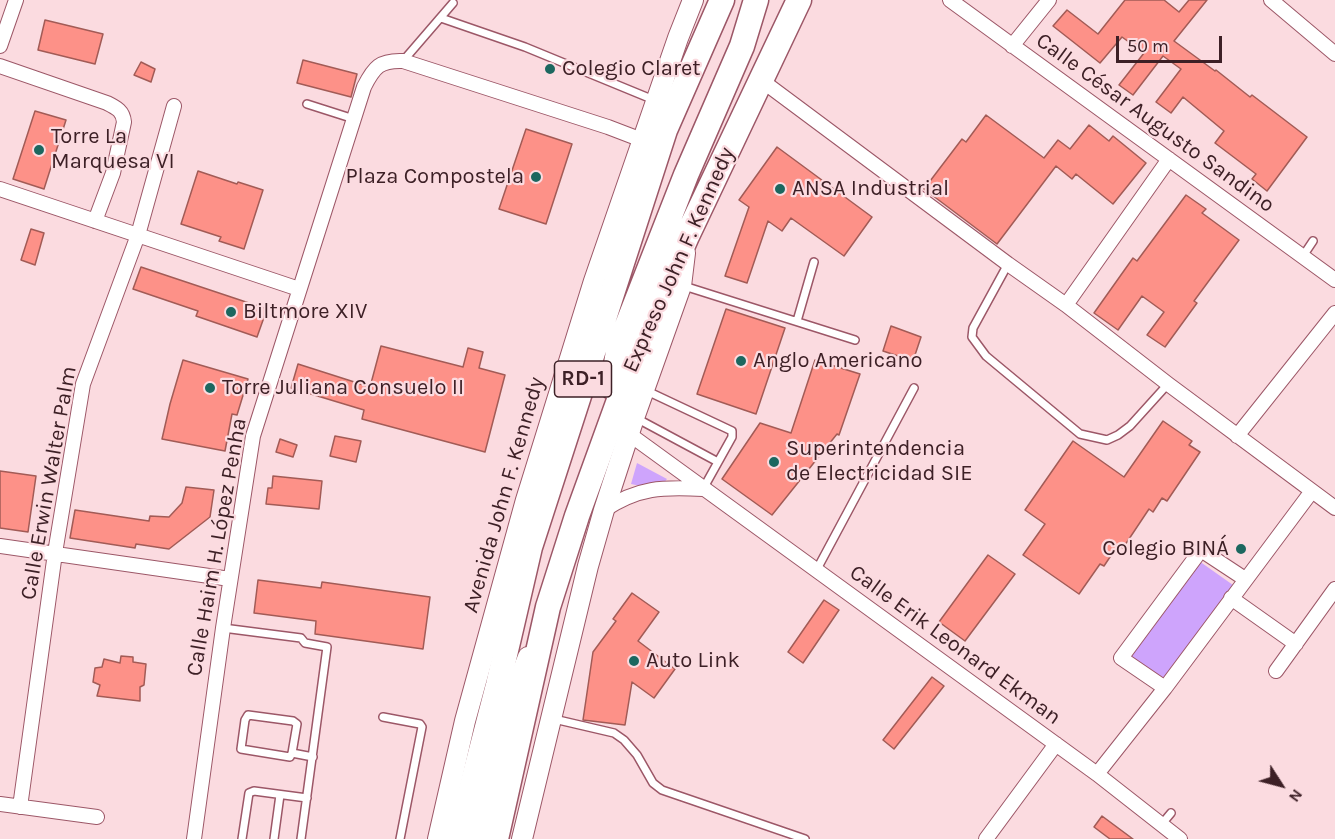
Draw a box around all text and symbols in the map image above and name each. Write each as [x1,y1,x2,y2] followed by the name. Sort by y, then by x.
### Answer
[1119,24,1226,62] scale bar
[1031,28,1279,218] street label: Calle César Augusto Sandino
[1127,35,1169,57] text: 50 m
[562,56,700,82] place label: Colegio Claret
[543,62,557,76] marker: Colegio Claret
[51,124,175,176] place label: Torre La Marquesa VI
[32,143,46,157] marker: Torre La Marquesa VI
[617,143,741,377] street label: Expreso John F. Kennedy
[345,164,524,190] place label: Plaza Compostela
[529,170,543,184] marker: Plaza Compostela
[792,176,949,202] place label: ANSA Industrial
[773,182,787,196] marker: ANSA Industrial
[243,299,367,325] place label: Biltmore XIV
[224,305,238,319] marker: Biltmore XIV
[753,348,923,374] place label: Anglo Americano
[734,354,748,368] marker: Anglo Americano
[554,361,612,397] road number: RD-1
[15,364,83,602] street label: Calle Erwin Walter Palm
[458,374,550,616] street label: Avenida John F. Kennedy
[222,375,464,401] place label: Torre Juliana Consuelo II
[203,381,217,395] marker: Torre Juliana Consuelo II
[181,416,253,678] street label: Calle Haim H. López Penha
[786,436,973,488] place label: Superintendencia de Electricidad SIE
[767,455,781,469] marker: Superintendencia de Electricidad SIE
[1102,536,1229,562] place label: Colegio BINÁ
[1234,542,1248,556] marker: Colegio BINÁ
[844,559,1066,731] street label: Calle Erik Leonard Ekman
[646,648,740,674] place label: Auto Link
[627,654,641,668] marker: Auto Link
[1251,755,1311,815] north arrow
[1285,786,1307,806] text: N

